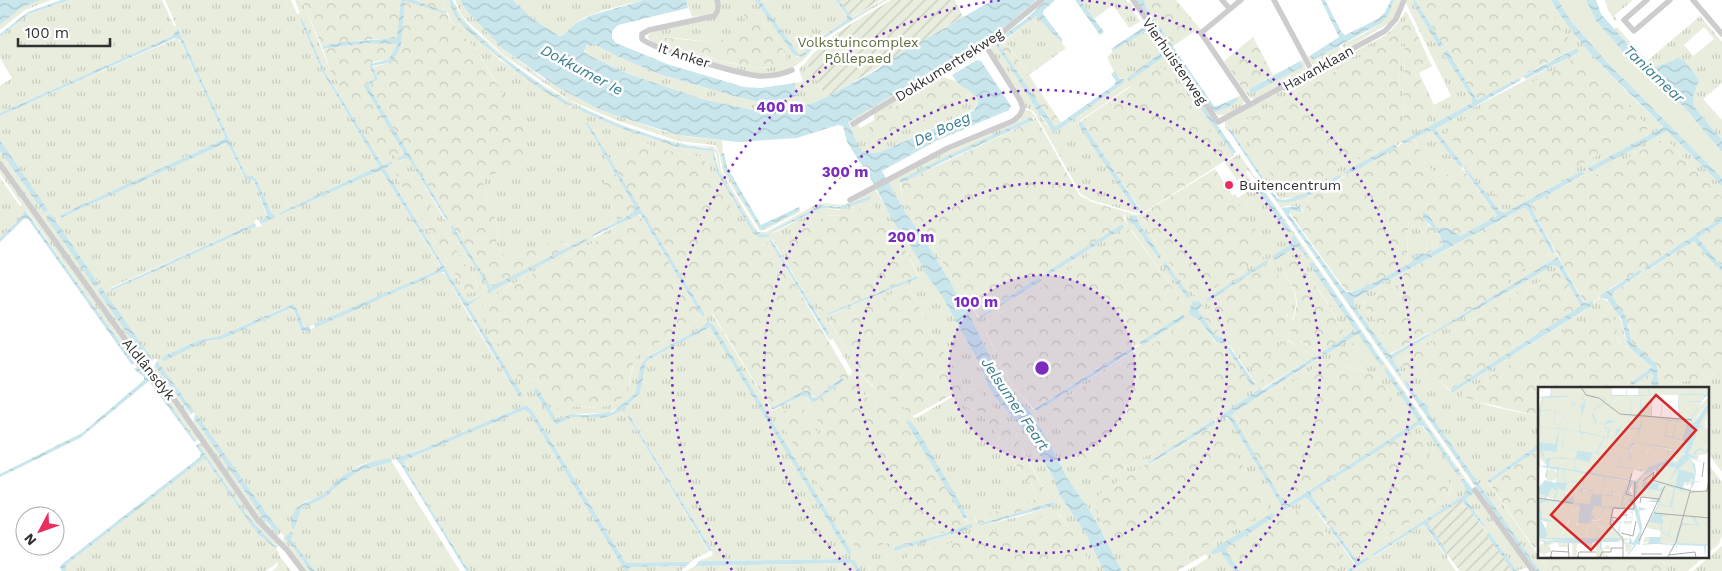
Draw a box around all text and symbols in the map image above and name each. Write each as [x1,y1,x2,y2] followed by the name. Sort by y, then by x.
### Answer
[18,15,110,47] scale bar
[1139,15,1211,108] street label: Vierhuisterweg
[25,24,69,42] text: 100 m
[892,25,1006,105] street label: Dokkumertrekweg
[797,34,919,66] park label: Volkstuincomplex Pôllepaed
[656,39,712,71] street label: It Anker
[538,41,626,99] water label: Dokkumer Ie
[1620,41,1689,107] water label: Taniamear
[1280,42,1356,94] street label: Havanklaan
[756,98,804,116] text: 400 m
[911,108,973,150] water label: De Boeg
[822,163,868,181] text: 300 m
[1239,177,1341,193] place label: Buitencentrum
[1223,179,1235,191] marker: Buitencentrum
[888,228,934,246] text: 200 m
[954,293,998,311] text: 100 m
[119,335,179,403] street label: Aldlânsdyk
[977,354,1053,455] water label: Jelsumer Feart
[1033,359,1051,377] centre of rings
[1538,387,1710,558] inset map
[15,506,65,556] north arrow
[21,530,40,549] text: N

